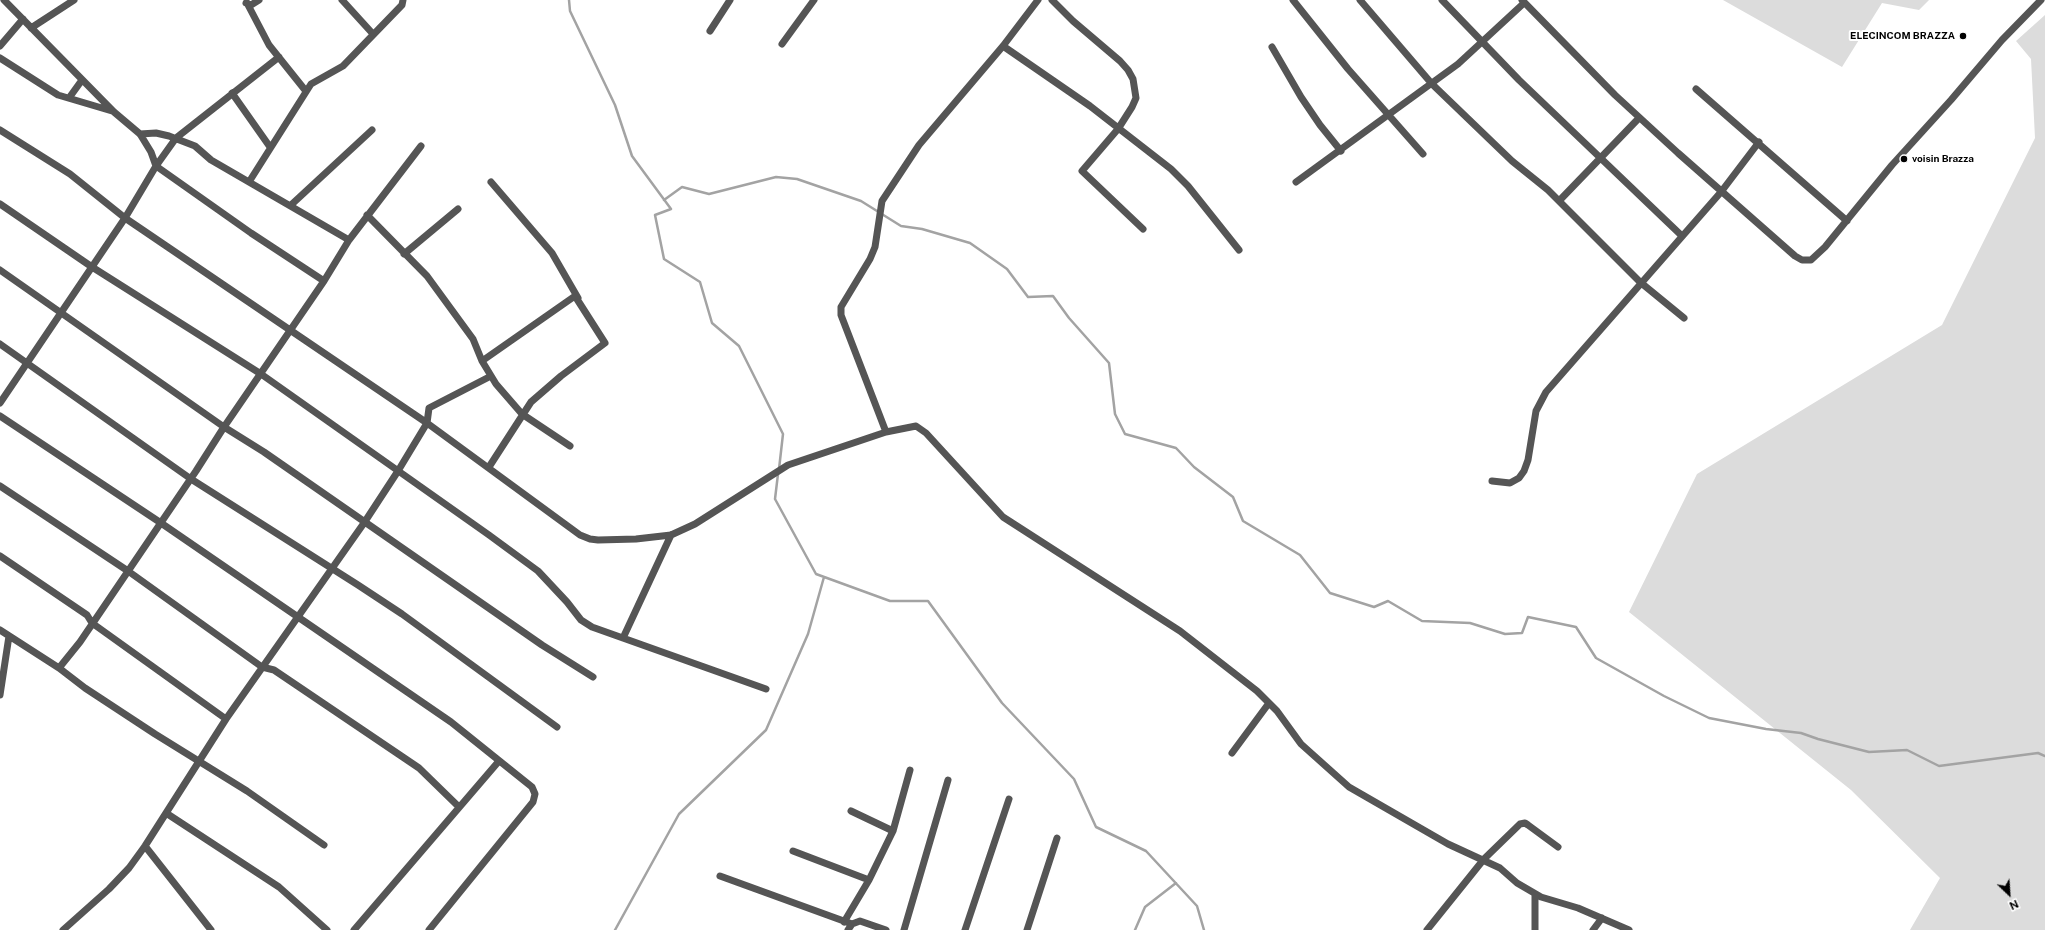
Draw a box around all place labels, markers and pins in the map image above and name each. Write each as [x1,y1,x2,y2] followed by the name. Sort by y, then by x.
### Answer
[1850,30,1955,42] place label: ELECINCOM BRAZZA
[1958,31,1968,41] marker: ELECINCOM BRAZZA
[1912,153,1974,165] place label: voisin Brazza
[1899,154,1909,164] marker: voisin Brazza

